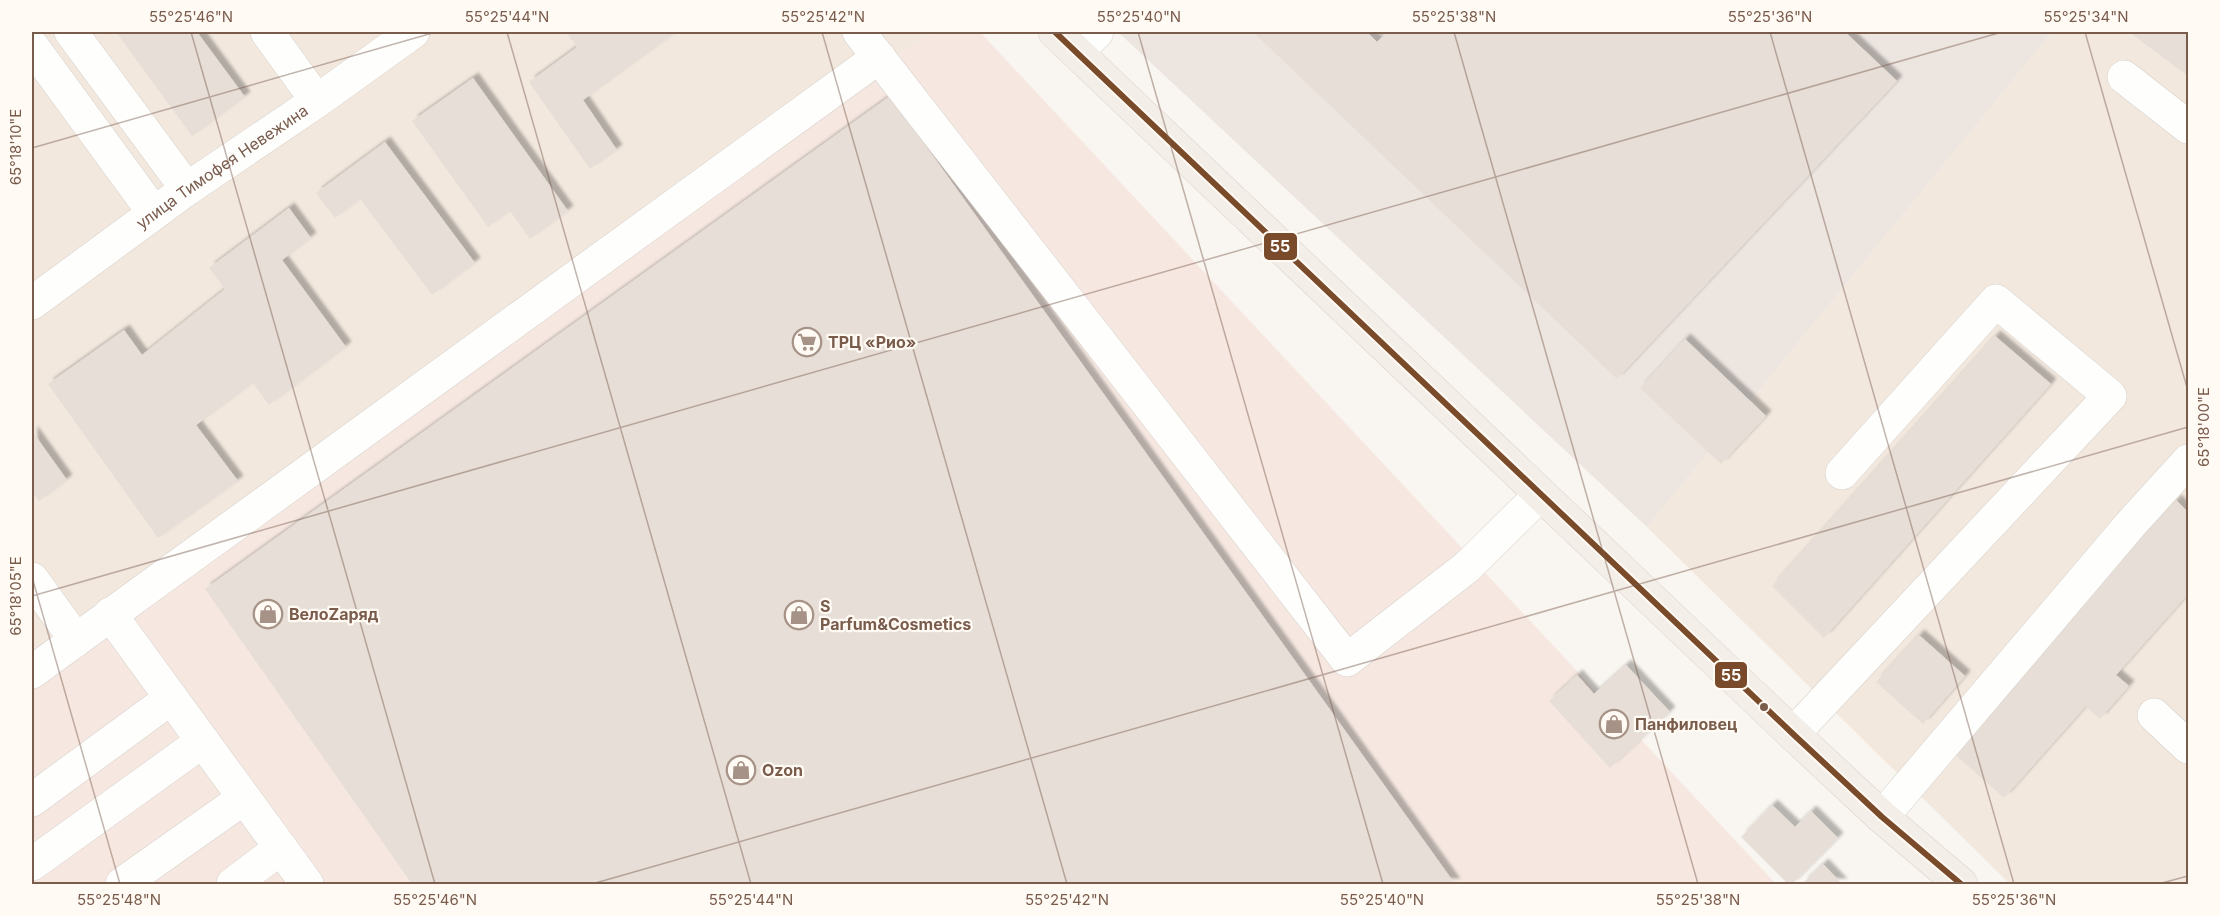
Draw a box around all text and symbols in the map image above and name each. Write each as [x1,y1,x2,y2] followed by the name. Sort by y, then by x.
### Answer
[149,7,233,26] text: 55°25'46"N
[465,7,549,26] text: 55°25'44"N
[781,7,865,26] text: 55°25'42"N
[1097,7,1181,26] text: 55°25'40"N
[1412,7,1496,26] text: 55°25'38"N
[1728,7,1812,26] text: 55°25'36"N
[2043,7,2129,26] text: 55°25'34"N
[132,100,312,233] street label: улица Тимофея Невежина
[6,109,25,185] text: 65°18'10"E
[1263,232,1298,261] line badge: 55
[1270,236,1290,256] text: 55
[791,326,823,358] supermarket icon: ТРЦ «Рио»
[828,332,916,352] place label: ТРЦ «Рио»
[2194,387,2213,467] text: 65°18'00"E
[6,556,25,636] text: 65°18'05"E
[820,596,971,634] place label: S Parfum&Cosmetics
[252,598,284,630] shop icon: ВелоZаряд
[783,599,815,631] shop icon: S Parfum&Cosmetics
[289,604,379,624] place label: ВелоZаряд
[1714,661,1748,689] line badge: 55
[1721,665,1741,685] text: 55
[1758,701,1770,713] unlabelled marker
[1598,708,1630,740] shop icon: Панфиловец
[1635,714,1738,734] place label: Панфиловец
[725,754,757,786] shop icon: Ozon
[762,760,803,780] place label: Ozon
[77,890,161,909] text: 55°25'48"N
[393,890,477,909] text: 55°25'46"N
[709,890,793,909] text: 55°25'44"N
[1025,890,1109,909] text: 55°25'42"N
[1340,890,1424,909] text: 55°25'40"N
[1656,890,1740,909] text: 55°25'38"N
[1972,890,2056,909] text: 55°25'36"N

